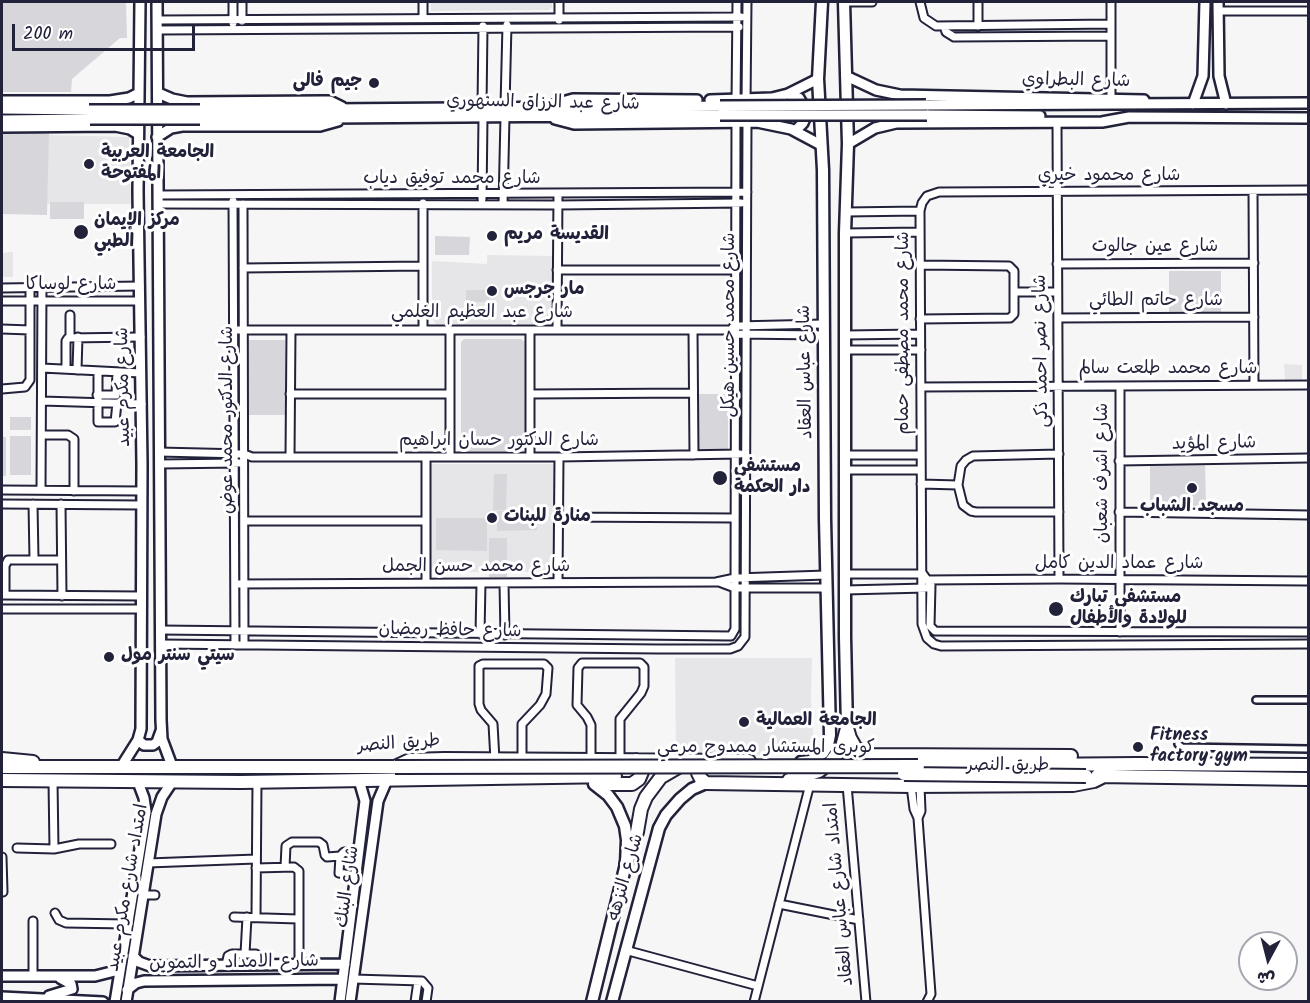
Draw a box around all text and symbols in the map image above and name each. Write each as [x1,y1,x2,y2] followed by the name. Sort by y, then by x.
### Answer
[15,12,198,50] scale bar
[23,20,73,49] text: 200 m
[1022,70,1130,94] street label: شارع البطراوي
[293,72,362,94] place label: جيم فالى
[367,76,381,90] marker: جيم فالى
[446,92,640,116] street label: شارع عبد الرزاق السنهوري
[101,143,214,186] place label: الجامعة العربية المفتوحة
[82,157,96,171] marker: الجامعة العربية المفتوحة
[1038,166,1180,188] street label: شارع محمود خيري
[363,169,541,191] street label: شارع محمد توفيق دياب
[94,211,180,254] place label: مركز الإيمان الطبي
[72,223,90,241] marker: مركز الإيمان الطبي
[504,225,609,247] place label: القديسة مريم
[485,229,499,243] marker: القديسة مريم
[894,231,916,435] street label: شارع محمد مصطفى حمام
[720,232,742,418] street label: شارع محمد حسين هيكل
[1092,237,1218,259] street label: شارع عين جالوت
[1031,274,1055,428] street label: شارع نصر احمد ذكى
[26,275,116,297] street label: شارع لوساكا
[504,280,584,302] place label: مار جرجس
[485,284,499,298] marker: مار جرجس
[1089,291,1223,313] street label: شارع حاتم الطائي
[391,303,573,325] street label: شارع عبد العظيم الغلمي
[795,305,819,439] street label: شارع عباس العقاد
[218,326,240,514] street label: شارع الدكتور محمد عوض
[113,327,137,447] street label: شارع مكرم عبيد
[1079,359,1257,381] street label: شارع محمد طلعت سالم
[1093,403,1115,543] street label: شارع اشرف شعبان
[399,431,599,453] street label: شارع الدكتور حسان ابراهيم
[1172,433,1256,457] street label: شارع المؤيد
[734,457,810,500] place label: مستشفي دار الحكمة
[711,469,729,487] marker: مستشفي دار الحكمة
[1185,481,1199,495] marker: مسجد الشباب
[1140,497,1244,519] place label: مسجد الشباب
[504,507,591,529] place label: منارة للبنات
[485,511,499,525] marker: منارة للبنات
[1035,554,1203,576] street label: شارع عماد الدين كامل
[382,557,570,579] street label: شارع محمد حسن الجمل
[1070,588,1187,630] place label: مستشفى تبارك للولادة والأطفال
[1047,600,1065,618] marker: مستشفى تبارك للولادة والأطفال
[378,620,522,644] street label: شارع حافظ رمضان
[121,646,235,668] place label: سيتي سنتر مول
[102,650,116,664] marker: سيتي سنتر مول
[756,711,877,733] place label: الجامعة العمالية
[737,715,751,729] marker: الجامعة العمالية
[1150,726,1248,768] place label: Fitness factory gym
[357,731,441,759] street label: طريق النصر
[657,738,875,760] street label: كوبرى المستشار ممدوح مرعي
[1131,740,1145,754] marker: Fitness factory gym
[967,756,1049,778] street label: طريق النصر
[822,801,860,987] street label: امتداد شارع عباس العقاد
[104,803,154,973] street label: امتداد شارع مكرم عبيد
[604,832,650,924] street label: شارع النزهه
[333,845,365,929] street label: شارع البنك
[1238,931,1298,991] north arrow
[149,952,319,976] street label: شارع الامداد و التموين
[1256,964,1276,991] text: ش

